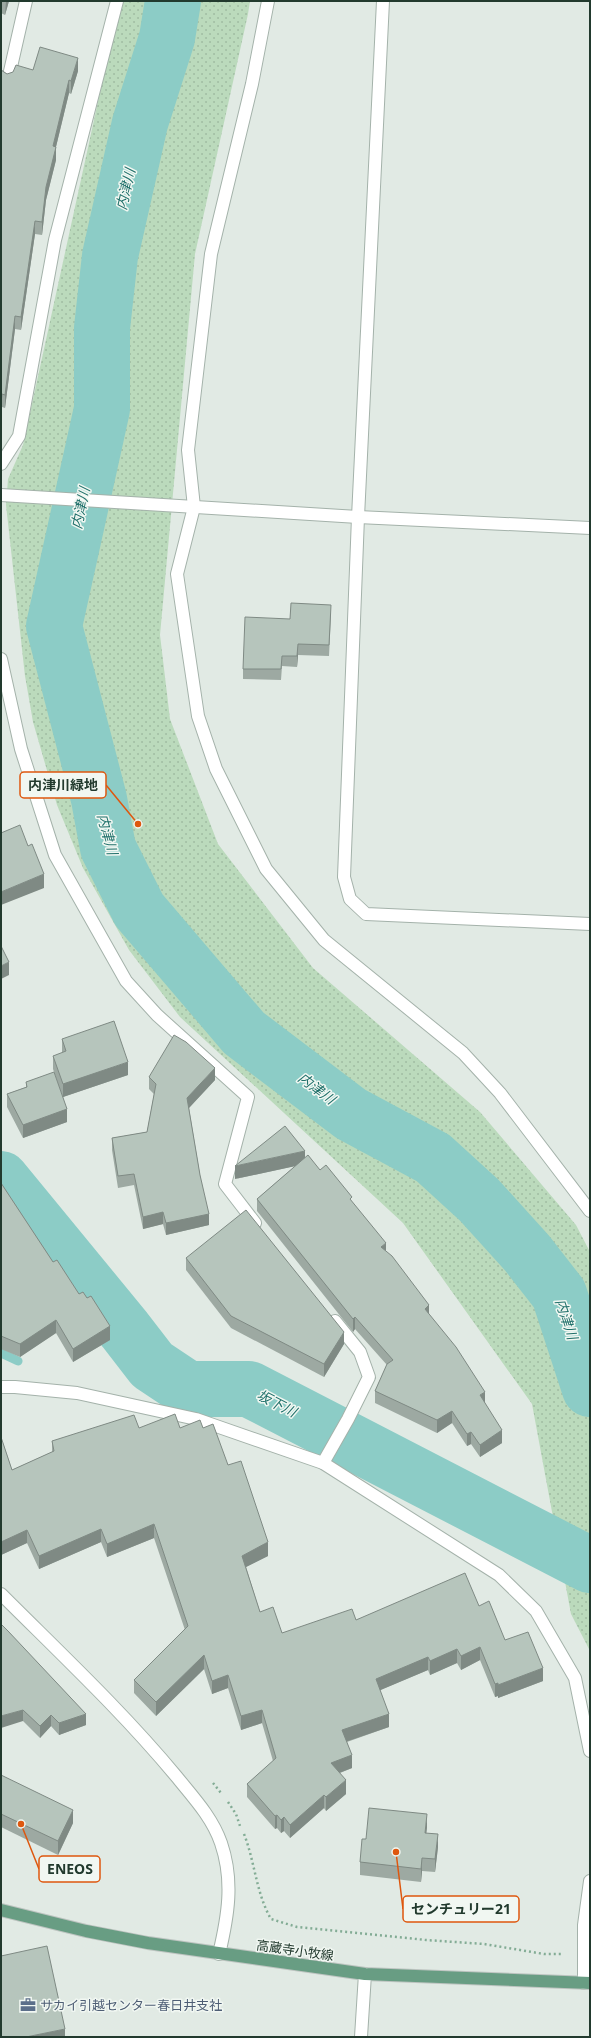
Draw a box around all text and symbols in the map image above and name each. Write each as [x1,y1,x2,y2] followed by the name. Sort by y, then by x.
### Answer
[111,164,139,212] water label: 内津川
[66,484,94,531] water label: 内津川
[20,772,106,798] callout: 内津川緑地
[28,775,98,794] text: 内津川緑地
[93,811,123,859] water label: 内津川
[295,1068,341,1109] water label: 内津川
[551,1296,583,1344] water label: 内津川
[254,1385,302,1422] water label: 坂下川
[39,1856,100,1882] callout: ENEOS
[47,1859,93,1878] text: ENEOS
[403,1896,519,1922] callout: センチュリー21
[411,1899,511,1918] text: センチュリー21
[255,1936,335,1964] street label: 高蔵寺小牧線
[19,1996,37,2014] office icon: サカイ引越センター春日井支社
[40,1996,222,2014] place label: サカイ引越センター春日井支社

